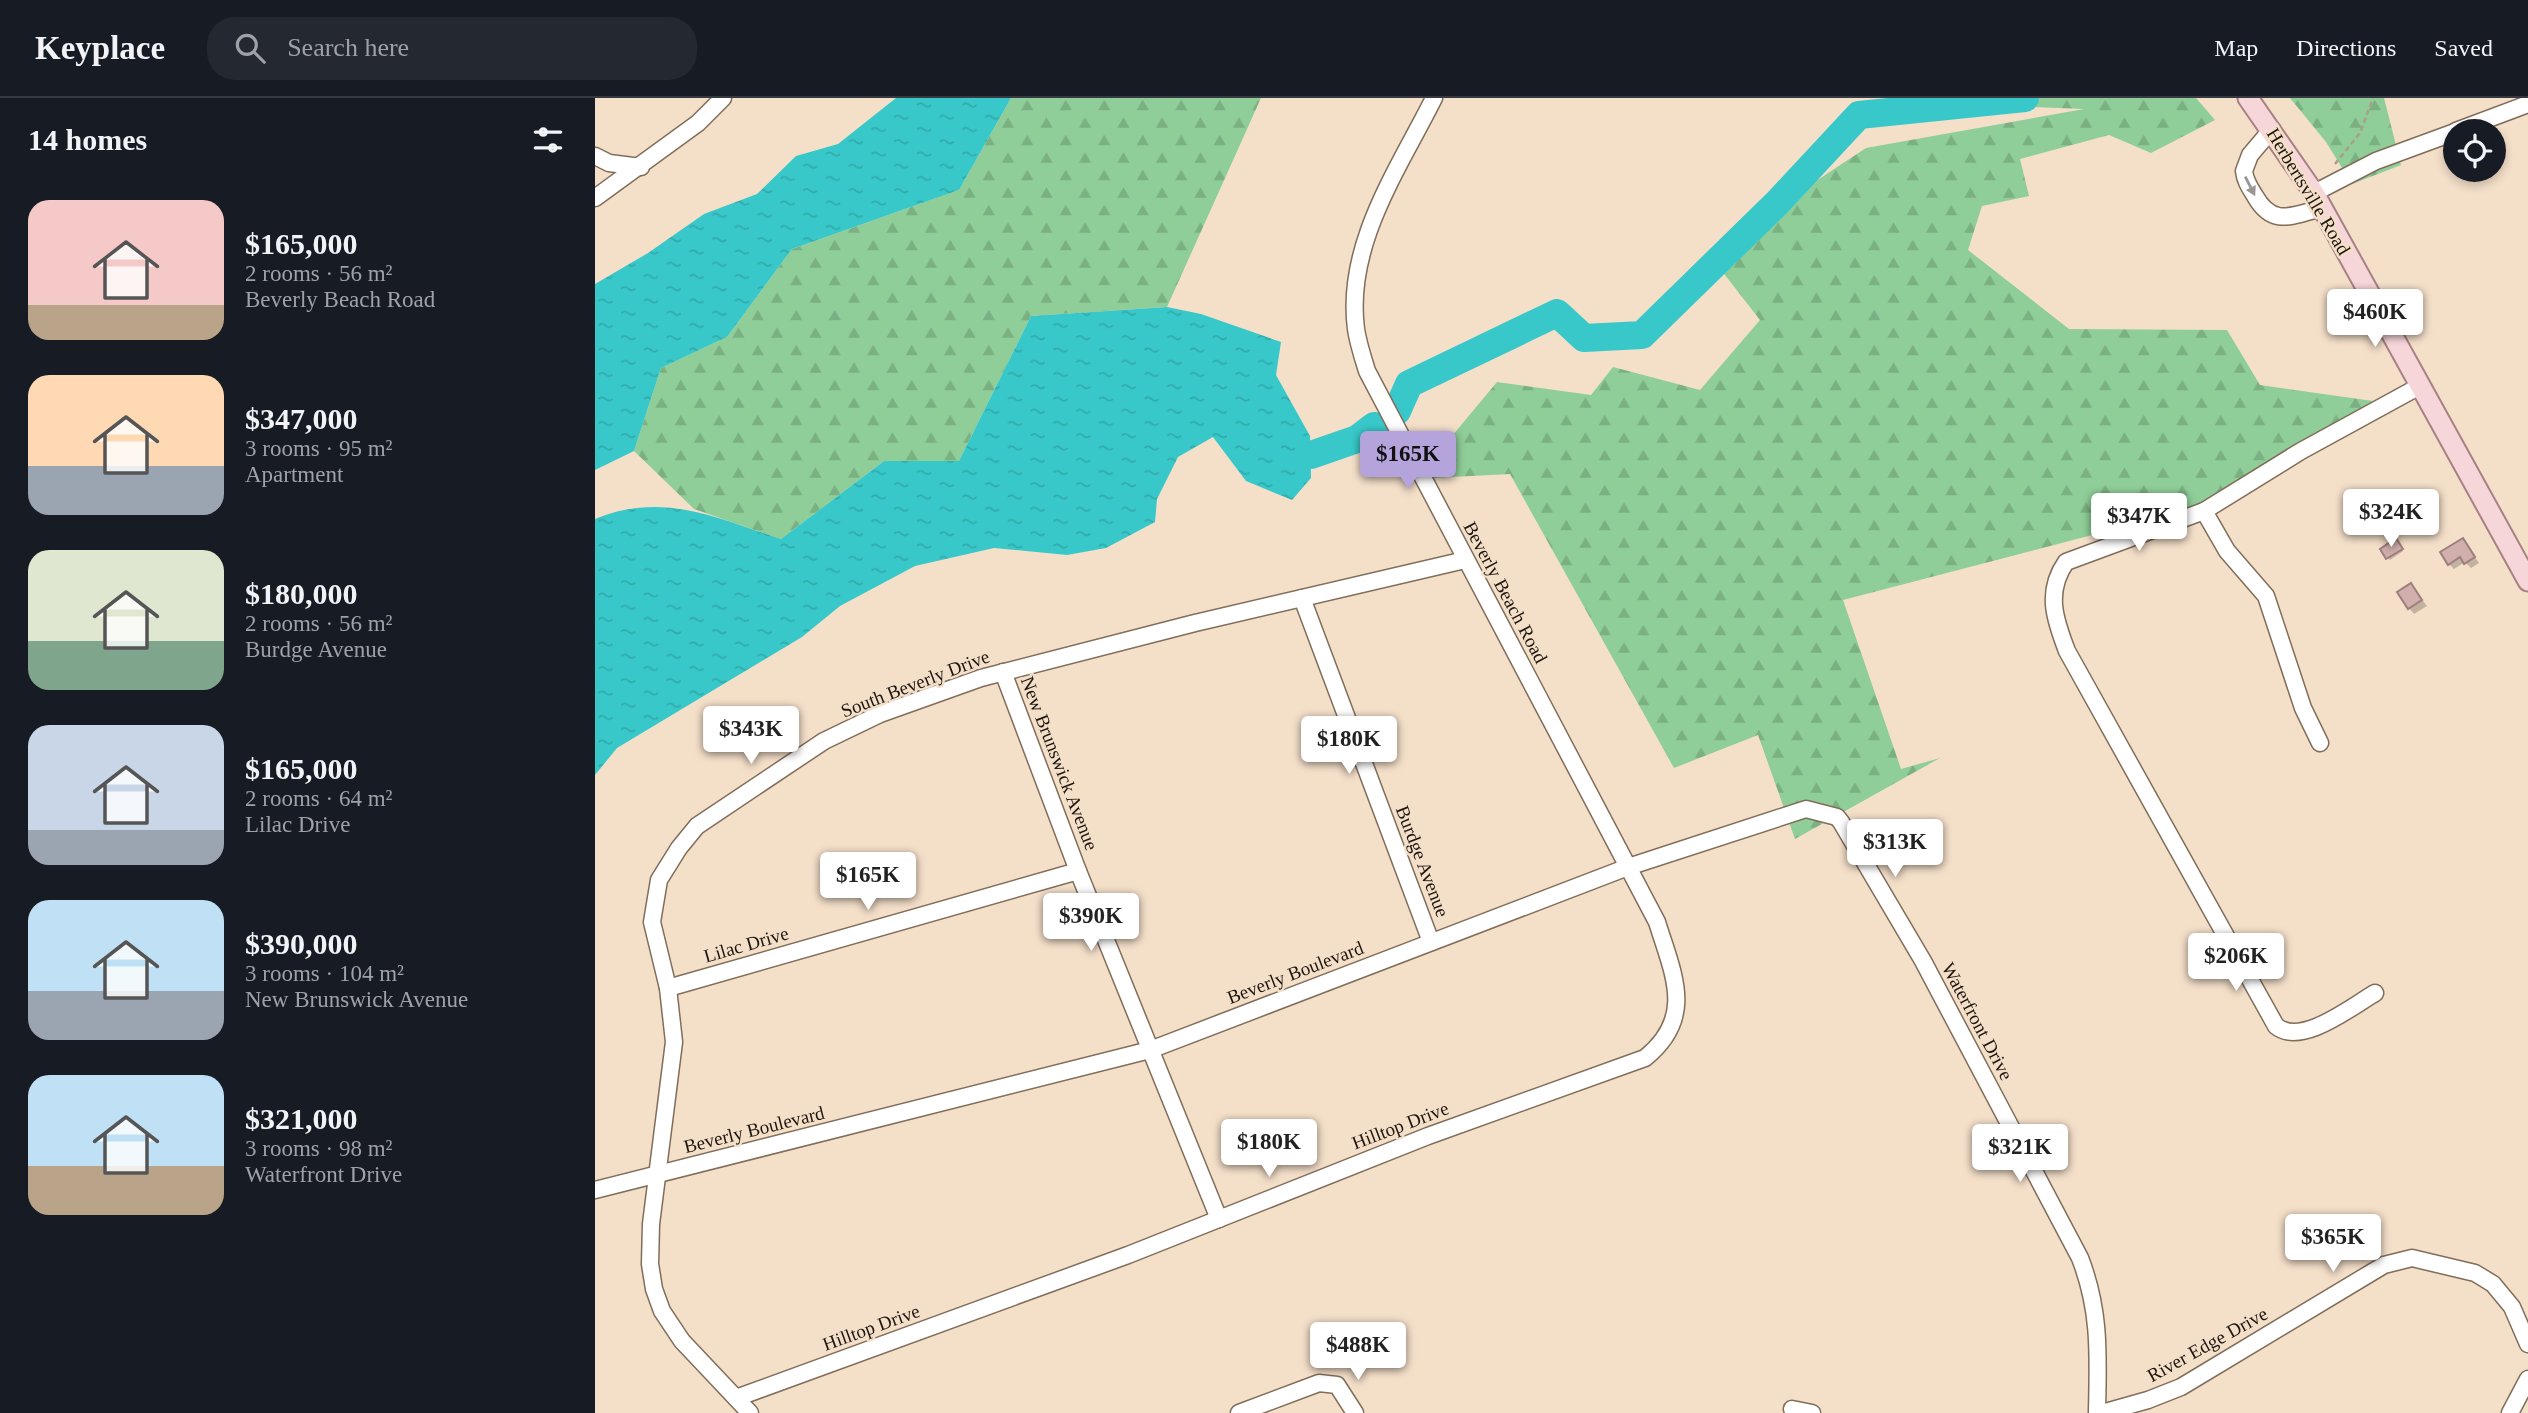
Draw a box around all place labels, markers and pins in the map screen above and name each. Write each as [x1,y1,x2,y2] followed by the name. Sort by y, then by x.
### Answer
[2326,289,2424,349] pin: $460K
[1359,432,1457,491] pin: $165K
[2342,490,2440,549] pin: $324K
[2090,494,2188,553] pin: $347K
[702,706,800,766] pin: $343K
[1300,716,1398,776] pin: $180K
[1846,820,1944,879] pin: $313K
[819,852,917,912] pin: $165K
[1042,894,1140,953] pin: $390K
[2187,934,2285,993] pin: $206K
[1220,1119,1318,1179] pin: $180K
[1971,1124,2069,1184] pin: $321K
[2284,1214,2382,1274] pin: $365K
[1309,1322,1407,1382] pin: $488K

